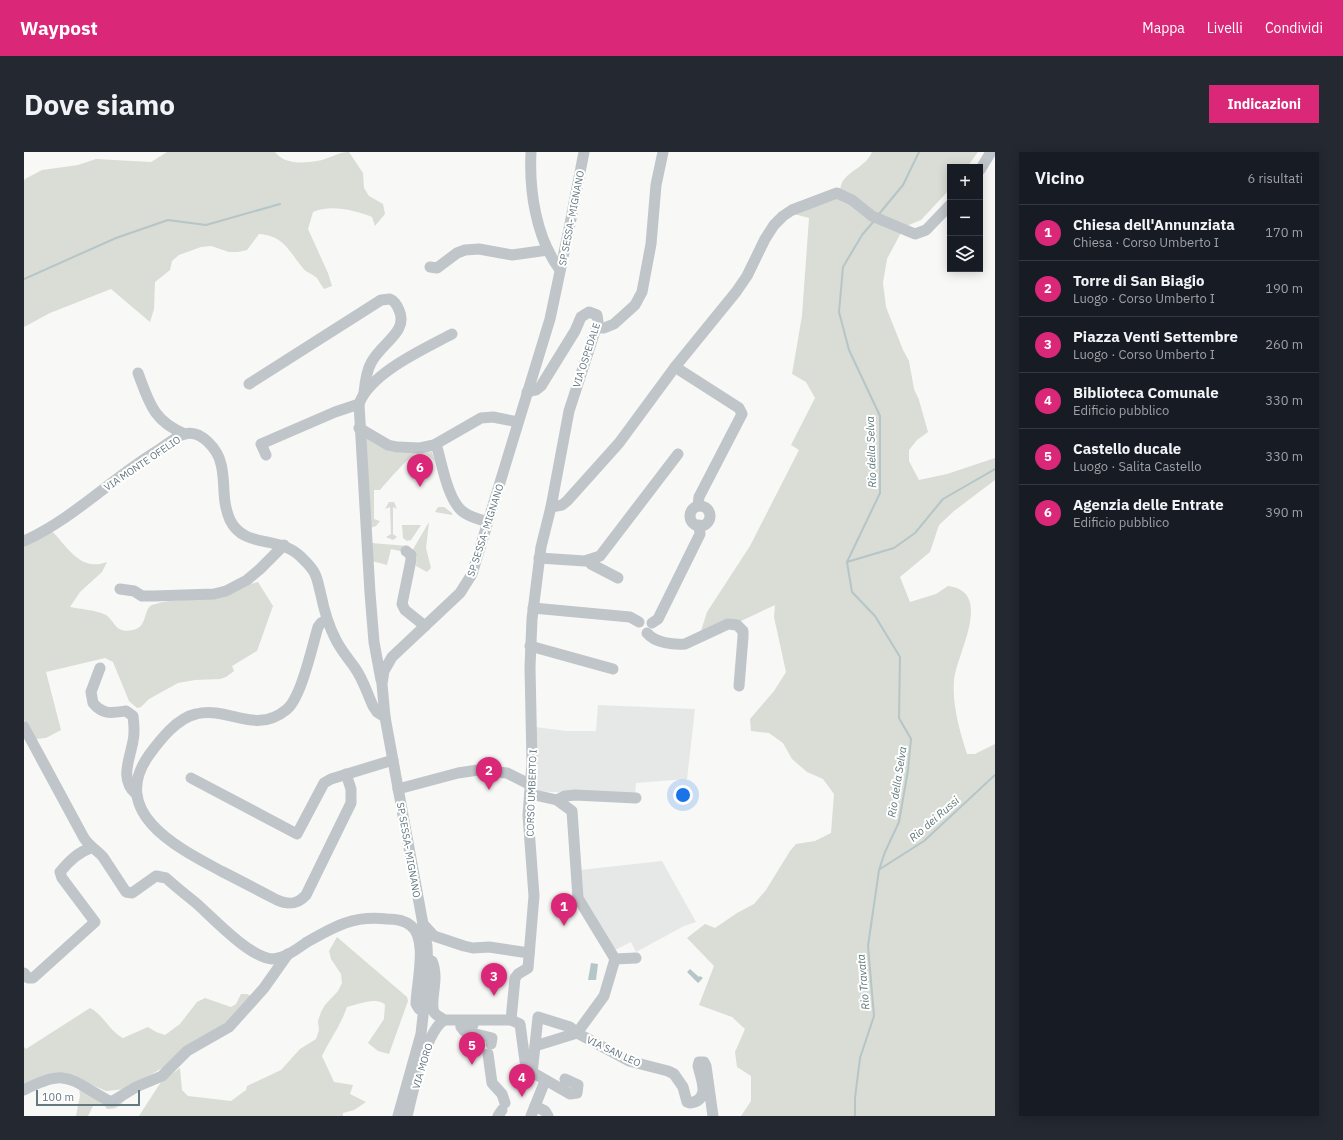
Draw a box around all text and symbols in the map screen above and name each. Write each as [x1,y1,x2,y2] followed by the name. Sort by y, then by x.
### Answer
[20,16,98,40] text: Waypost
[1142,19,1185,37] text: Mappa
[1207,19,1243,37] text: Livelli
[1265,19,1323,37] text: Condividi
[1209,85,1319,123] button: Indicazioni
[24,86,175,123] text: Dove siamo
[947,164,983,272] map controls
[947,164,983,200] button: +
[1035,167,1084,189] text: Vicino
[556,169,587,267] street label: SP SESSA- MIGNANO
[1248,170,1303,187] text: 6 risultati
[947,200,983,236] button: −
[1073,215,1235,234] text: Chiesa dell'Annunziata
[1044,224,1052,241] text: 1
[1265,224,1303,241] text: 170 m
[1073,234,1219,251] text: Chiesa · Corso Umberto I
[947,236,983,272] button: layers
[1073,271,1204,290] text: Torre di San Biagio
[1044,280,1052,297] text: 2
[1265,280,1303,297] text: 190 m
[1073,290,1215,307] text: Luogo · Corso Umberto I
[570,321,603,389] street label: VIA OSPEDALE
[1073,327,1238,346] text: Piazza Venti Settembre
[1044,336,1052,353] text: 3
[1265,336,1303,353] text: 260 m
[1073,346,1215,363] text: Luogo · Corso Umberto I
[1073,383,1219,402] text: Biblioteca Comunale
[1044,392,1052,409] text: 4
[1265,392,1303,409] text: 330 m
[1073,402,1169,419] text: Edificio pubblico
[863,416,879,488] water label: Rio della Selva
[101,433,183,494] street label: VIA MONTE OFELIO
[1073,439,1181,458] text: Castello ducale
[1044,448,1052,465] text: 5
[1265,448,1303,465] text: 330 m
[407,454,433,487] pin: 6
[1073,458,1202,475] text: Luogo · Salita Castello
[464,482,507,578] street label: SP SESSA- MIGNANO
[1073,495,1224,514] text: Agenzia delle Entrate
[1044,504,1052,521] text: 6
[1265,504,1303,521] text: 390 m
[1073,514,1169,531] text: Edificio pubblico
[884,746,910,818] water label: Rio della Selva
[523,749,540,837] street label: CORSO UMBERTO I
[476,757,502,790] pin: 2
[673,785,693,805] your location
[906,793,962,845] water label: Rio dei Russi
[394,801,423,899] street label: SP SESSA- MIGNANO
[551,893,577,926] pin: 1
[854,954,872,1010] water label: Rio Travata
[481,963,507,996] pin: 3
[459,1032,485,1065] pin: 5
[585,1033,643,1070] street label: VIA SAN LEO
[409,1042,436,1091] street label: VIA MORO
[509,1064,535,1097] pin: 4
[36,1088,140,1107] scale bar
[42,1090,74,1104] text: 100 m

